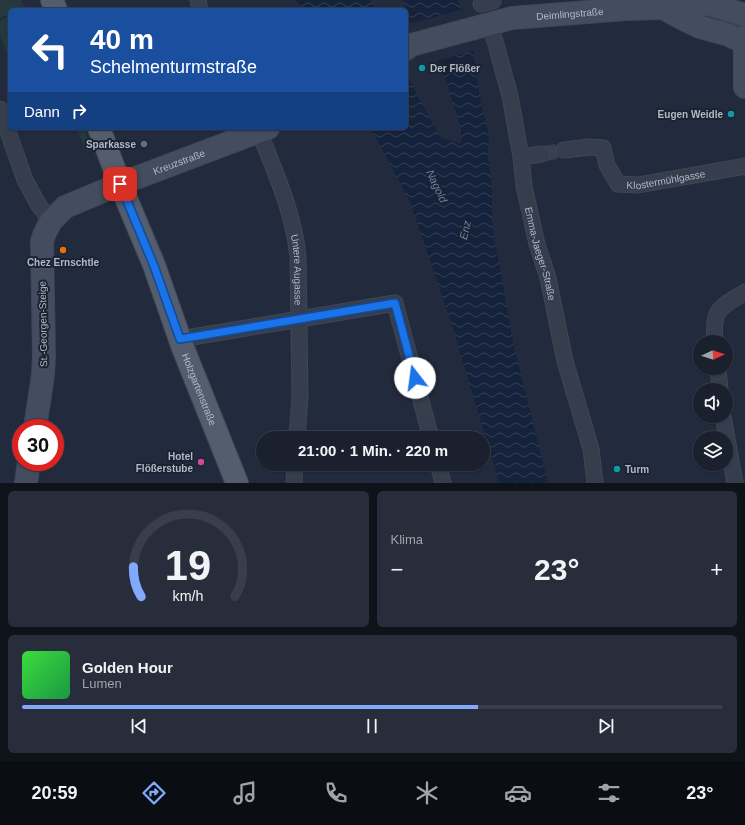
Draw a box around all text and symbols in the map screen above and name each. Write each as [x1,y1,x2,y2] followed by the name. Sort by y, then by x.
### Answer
[536,5,604,22] street label: Deimlingstraße
[24,24,76,76] icon: left
[90,24,154,55] text: 40 m
[90,57,257,77] text: Schelmenturmstraße
[417,63,427,73] marker: Der Flößer
[430,63,480,74] place label: Der Flößer
[68,100,90,122] icon: right
[24,103,60,120] text: Dann
[658,109,723,120] place label: Eugen Weidle
[726,109,736,119] marker: Eugen Weidle
[86,139,136,150] place label: Sparkasse
[139,139,149,149] marker: Sparkasse
[151,147,207,176] street label: Kreuzstraße
[103,167,137,201] pin
[424,168,450,205] water label: Nagold
[626,168,706,191] street label: Klostermühlgasse
[109,173,131,195] icon: arrive
[523,206,558,302] street label: Emma-Jaeger-Straße
[457,219,473,241] water label: Enz
[289,233,304,306] street label: Untere Augasse
[58,245,68,255] marker: Chez Ernschtle
[27,257,100,268] place label: Chez Ernschtle
[37,280,49,367] street label: St.-Georgen-Steige
[693,335,733,375] north arrow
[693,335,733,471] map controls
[180,352,219,427] street label: Holzgartenstraße
[394,357,436,399] position arrow
[693,383,733,423] button: sound
[12,419,64,471] speed limit sign: 30
[693,431,733,471] button: layers
[298,442,448,459] text: 21:00 · 1 Min. · 220 m
[136,451,193,474] place label: Hotel Flößerstube
[196,457,206,467] marker: Hotel Flößerstube
[612,464,622,474] marker: Turm
[625,464,649,475] place label: Turm
[391,532,423,547] text: Klima
[165,542,211,589] text: 19
[534,553,579,586] text: 23°
[391,557,403,582] text: −
[710,557,723,582] text: +
[173,588,204,604] text: km/h
[82,659,173,676] text: Golden Hour
[82,676,122,691] text: Lumen
[128,715,150,737] icon: previous
[361,715,383,737] icon: pause
[595,715,617,737] icon: next
[140,779,168,807] icon: directions
[231,779,259,807] icon: music
[322,779,350,807] icon: phone
[413,779,441,807] icon: climate
[504,779,532,807] icon: car
[595,779,623,807] icon: filters
[31,783,78,803] text: 20:59
[686,783,713,803] text: 23°

